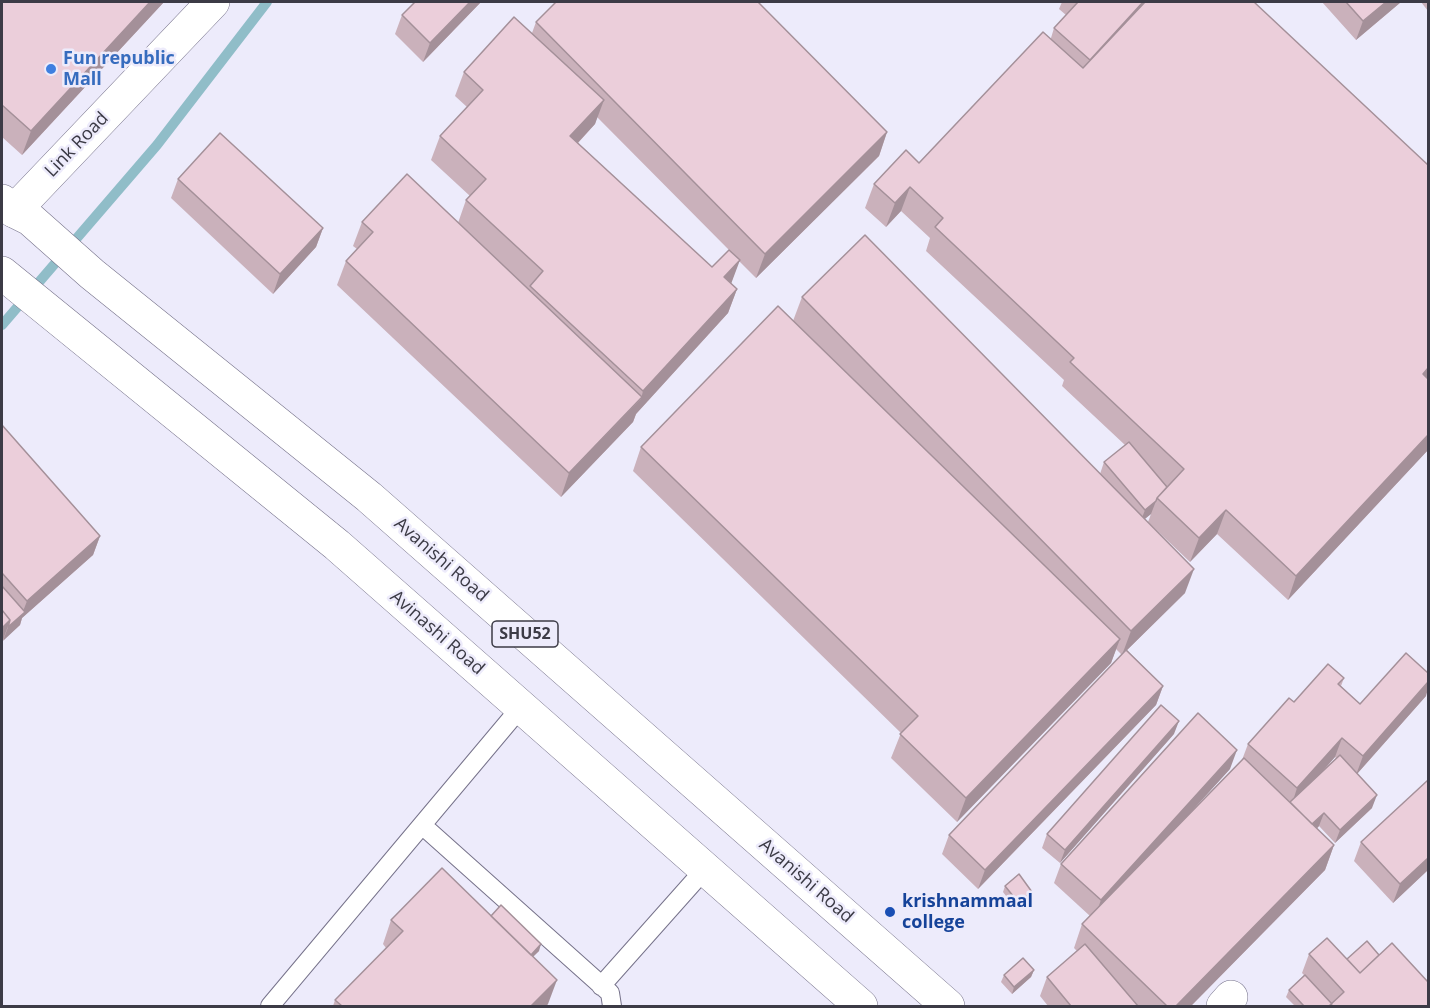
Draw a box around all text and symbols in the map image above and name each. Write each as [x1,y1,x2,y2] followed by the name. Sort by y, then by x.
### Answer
[63,48,175,90] place label: Fun republic Mall
[44,62,58,76] marker: Fun republic Mall
[41,108,113,182] street label: Link Road
[389,513,493,607] street label: Avanishi Road
[385,586,489,680] street label: Avinashi Road
[492,621,558,647] road number: SHU52
[754,834,858,928] street label: Avanishi Road
[902,891,1033,934] place label: krishnammaal college
[883,905,897,919] marker: krishnammaal college

